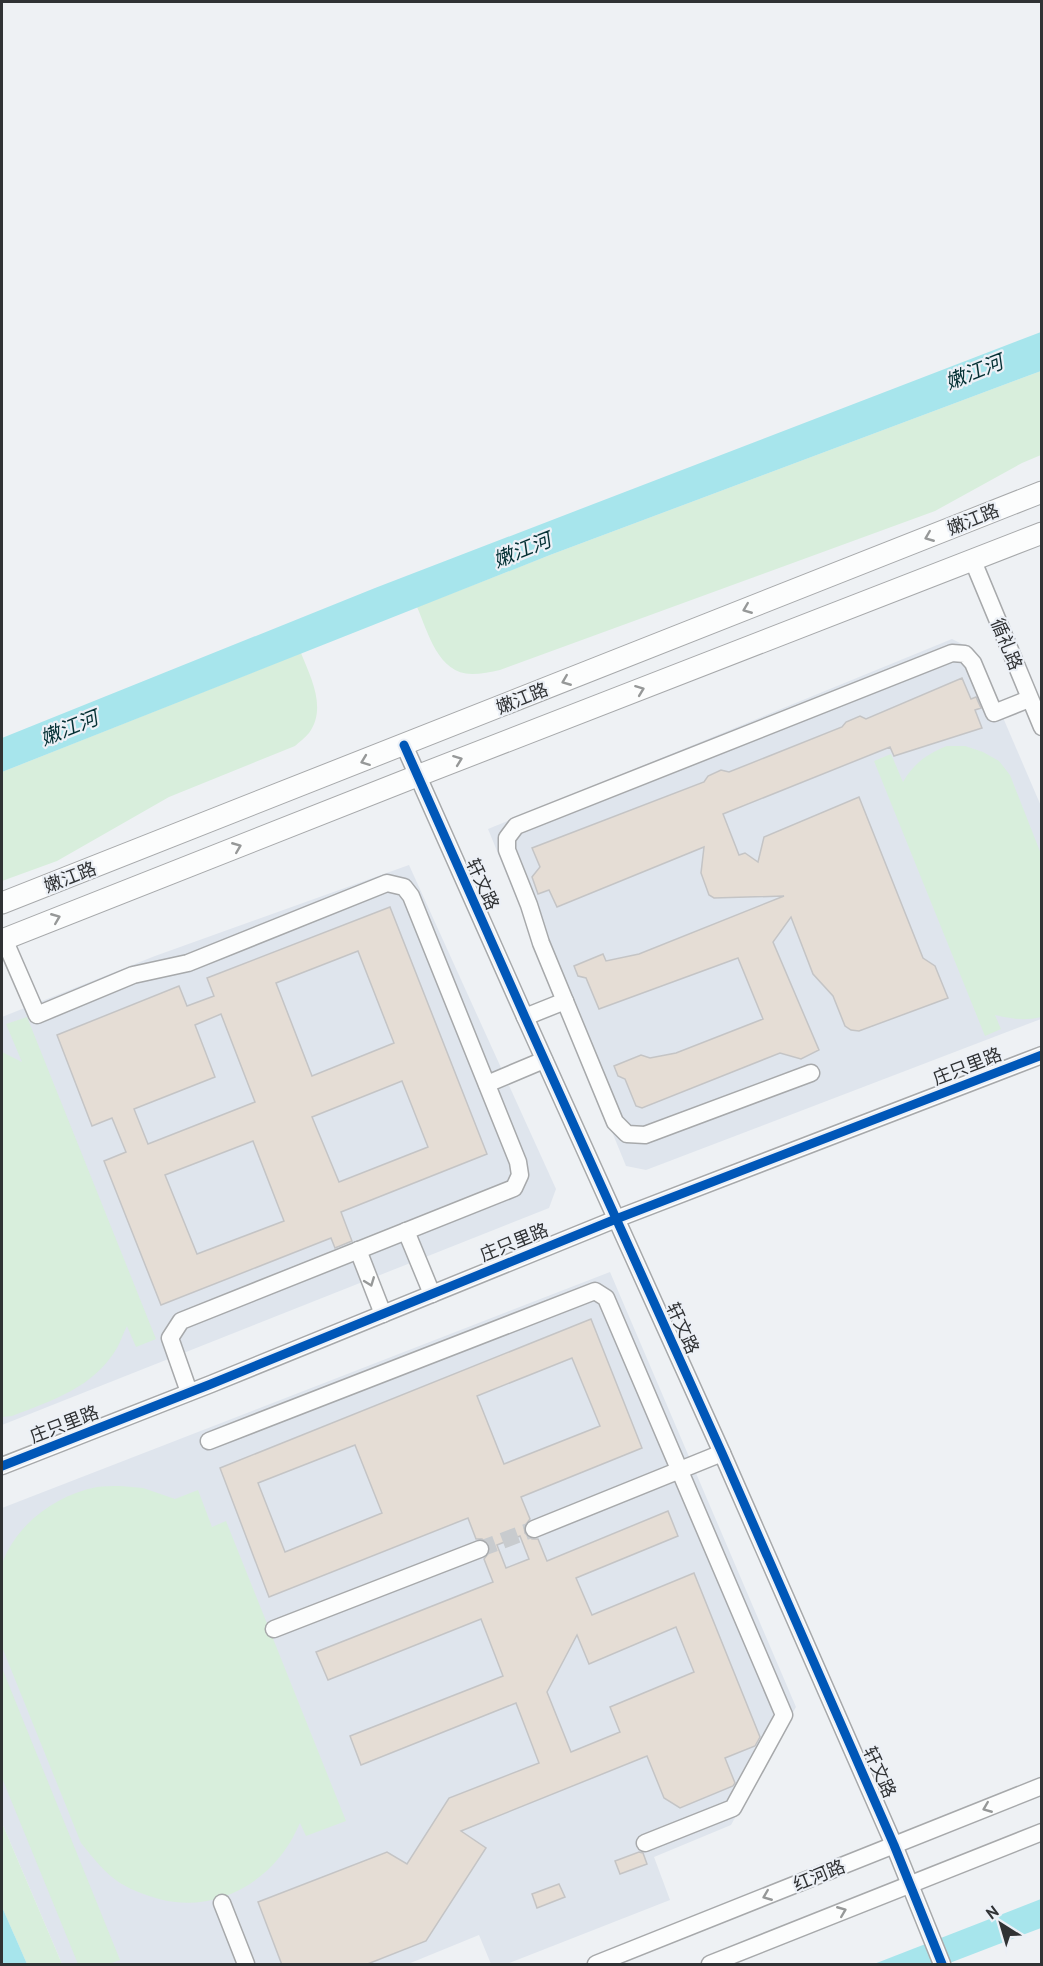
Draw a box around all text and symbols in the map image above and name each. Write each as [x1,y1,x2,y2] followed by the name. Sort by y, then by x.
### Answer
[941,347,1010,395] water label: 嫩江河
[944,498,1002,540] street label: 嫩江路
[489,525,558,573] water label: 嫩江河
[924,530,935,542] one-way arrow
[743,601,753,614] one-way arrow
[986,615,1028,673] street label: 循礼路
[561,673,572,686] one-way arrow
[493,677,551,719] street label: 嫩江路
[634,684,644,697] one-way arrow
[36,703,105,751] water label: 嫩江河
[361,753,371,766] one-way arrow
[452,755,463,767] one-way arrow
[231,842,242,854] one-way arrow
[462,855,504,913] street label: 轩文路
[41,857,99,897] street label: 嫩江路
[50,913,61,925] one-way arrow
[929,1042,1005,1090] street label: 庄只里路
[476,1218,552,1266] street label: 庄只里路
[363,1276,375,1287] one-way arrow
[662,1299,704,1357] street label: 轩文路
[26,1400,102,1448] street label: 庄只里路
[859,1743,901,1801] street label: 轩文路
[982,1801,993,1813] one-way arrow
[790,1854,848,1896] street label: 红河路
[762,1889,773,1901] one-way arrow
[971,1894,1031,1954] north arrow
[982,1901,1002,1923] text: N
[836,1906,847,1919] one-way arrow

